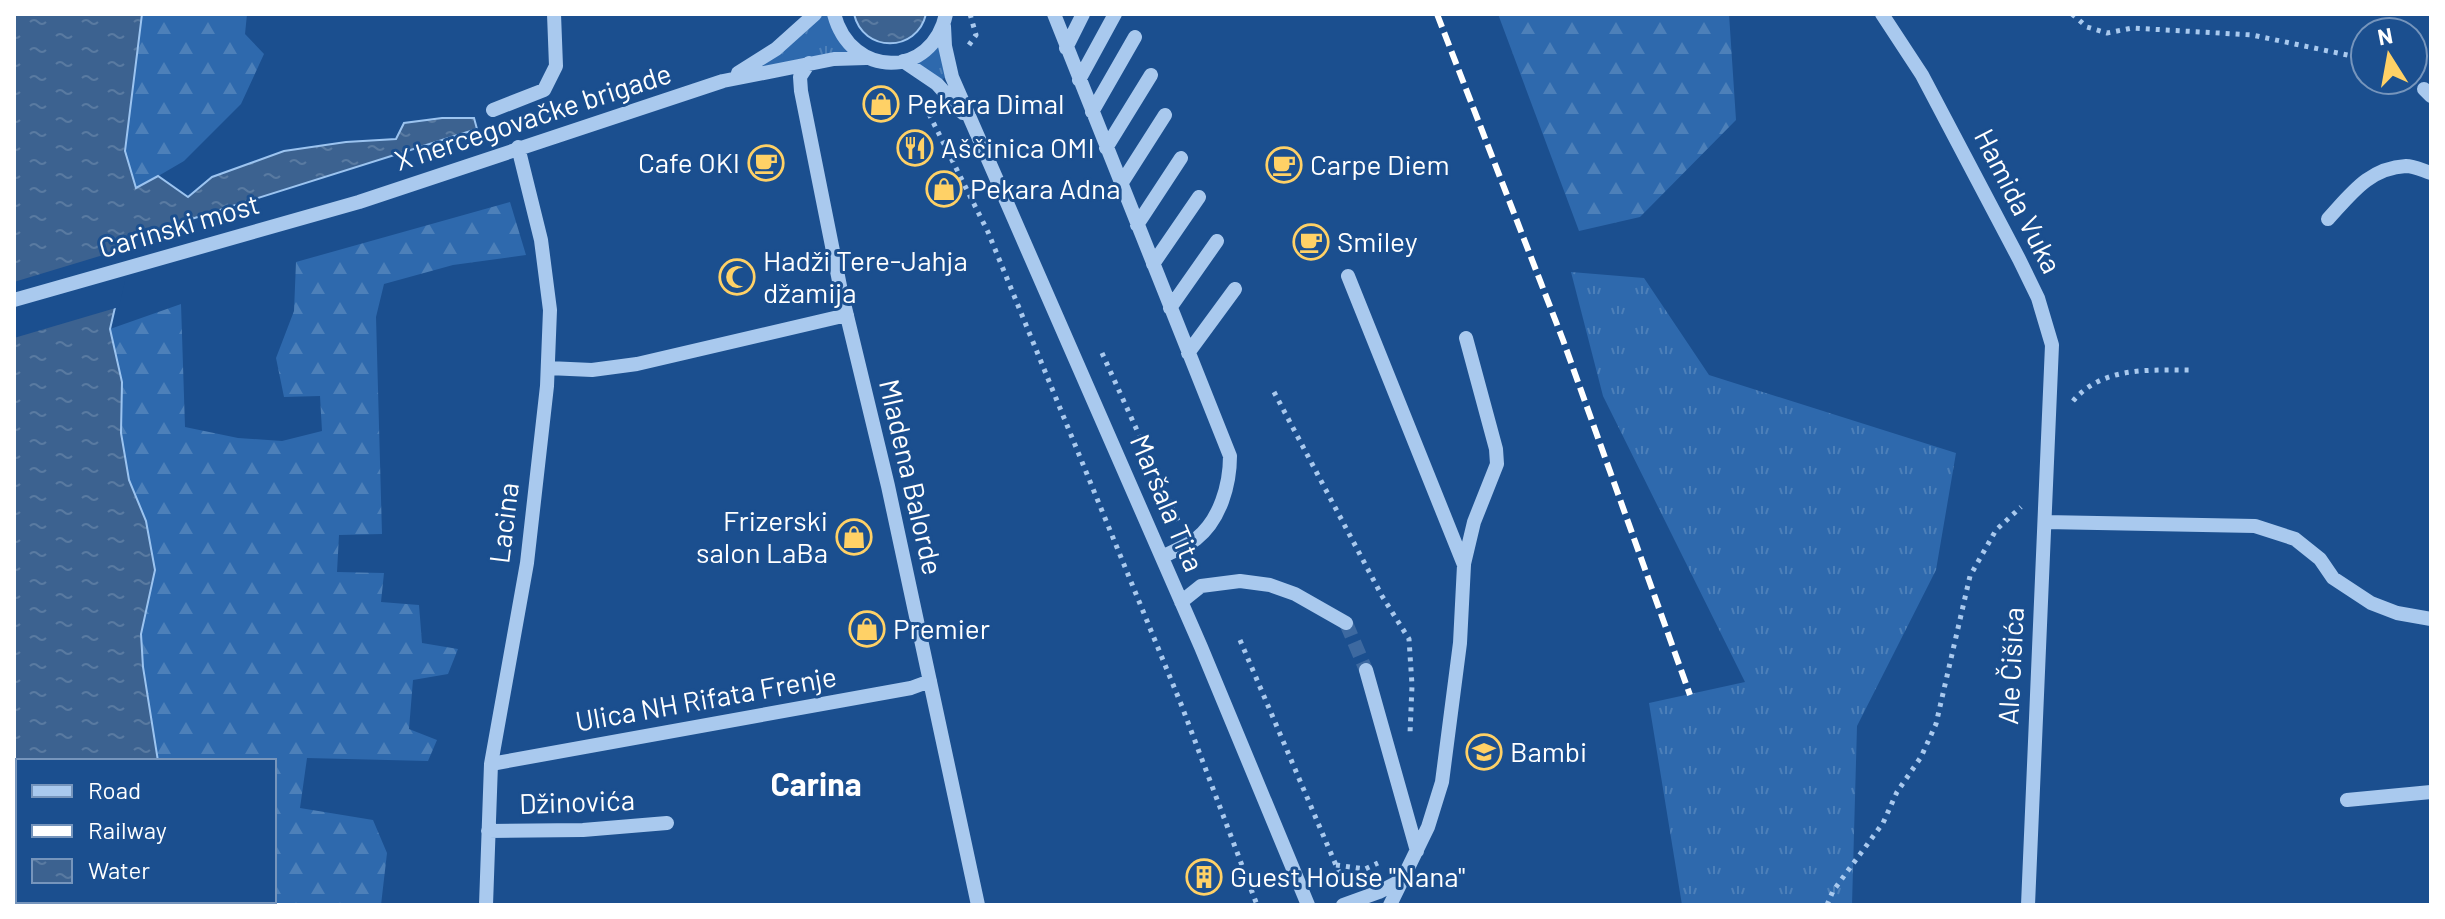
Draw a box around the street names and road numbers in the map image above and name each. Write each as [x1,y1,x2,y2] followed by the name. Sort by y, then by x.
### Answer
[390,55,675,177] street label: X hercegovačke brigade
[1968,123,2070,278] street label: Hamida Vuka
[94,186,263,264] street label: Carinski most
[873,376,951,578] street label: Mladena Balorde
[1124,429,1212,576] street label: Maršala Tita
[481,480,525,565] street label: Lacina
[1990,606,2030,726] street label: Ale Čišića
[573,658,839,738] street label: Ulica NH Rifata Frenje
[519,782,635,820] street label: Džinovića

